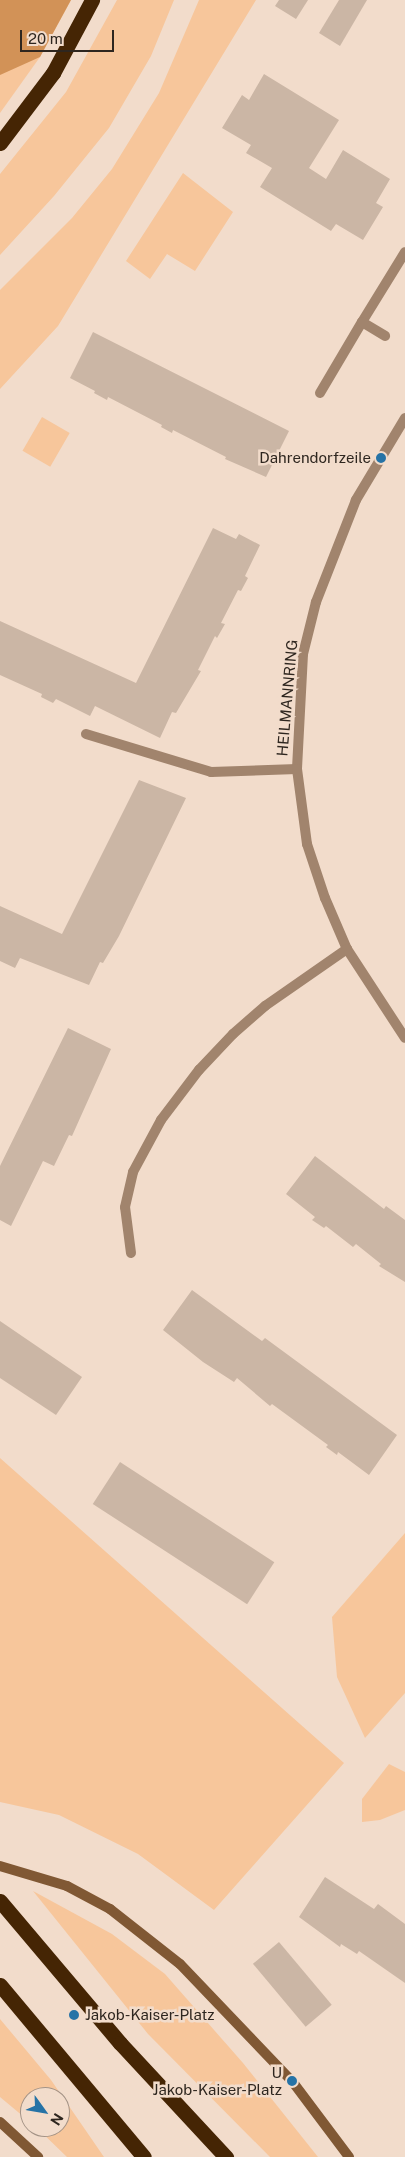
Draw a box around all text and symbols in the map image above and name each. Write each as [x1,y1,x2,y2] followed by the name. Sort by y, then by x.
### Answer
[22,20,116,52] scale bar
[28,30,63,47] text: 20 m
[259,449,371,467] place label: Dahrendorfzeile
[375,452,387,464] marker: Dahrendorfzeile
[273,639,301,757] street label: HEILMANNRING
[85,2006,214,2024] place label: Jakob-Kaiser-Platz
[67,2008,81,2022] marker: Jakob-Kaiser-Platz
[153,2063,282,2098] place label: U Jakob-Kaiser-Platz
[286,2075,298,2087] marker: U Jakob-Kaiser-Platz
[20,2087,70,2137] north arrow
[47,2111,67,2128] text: N

